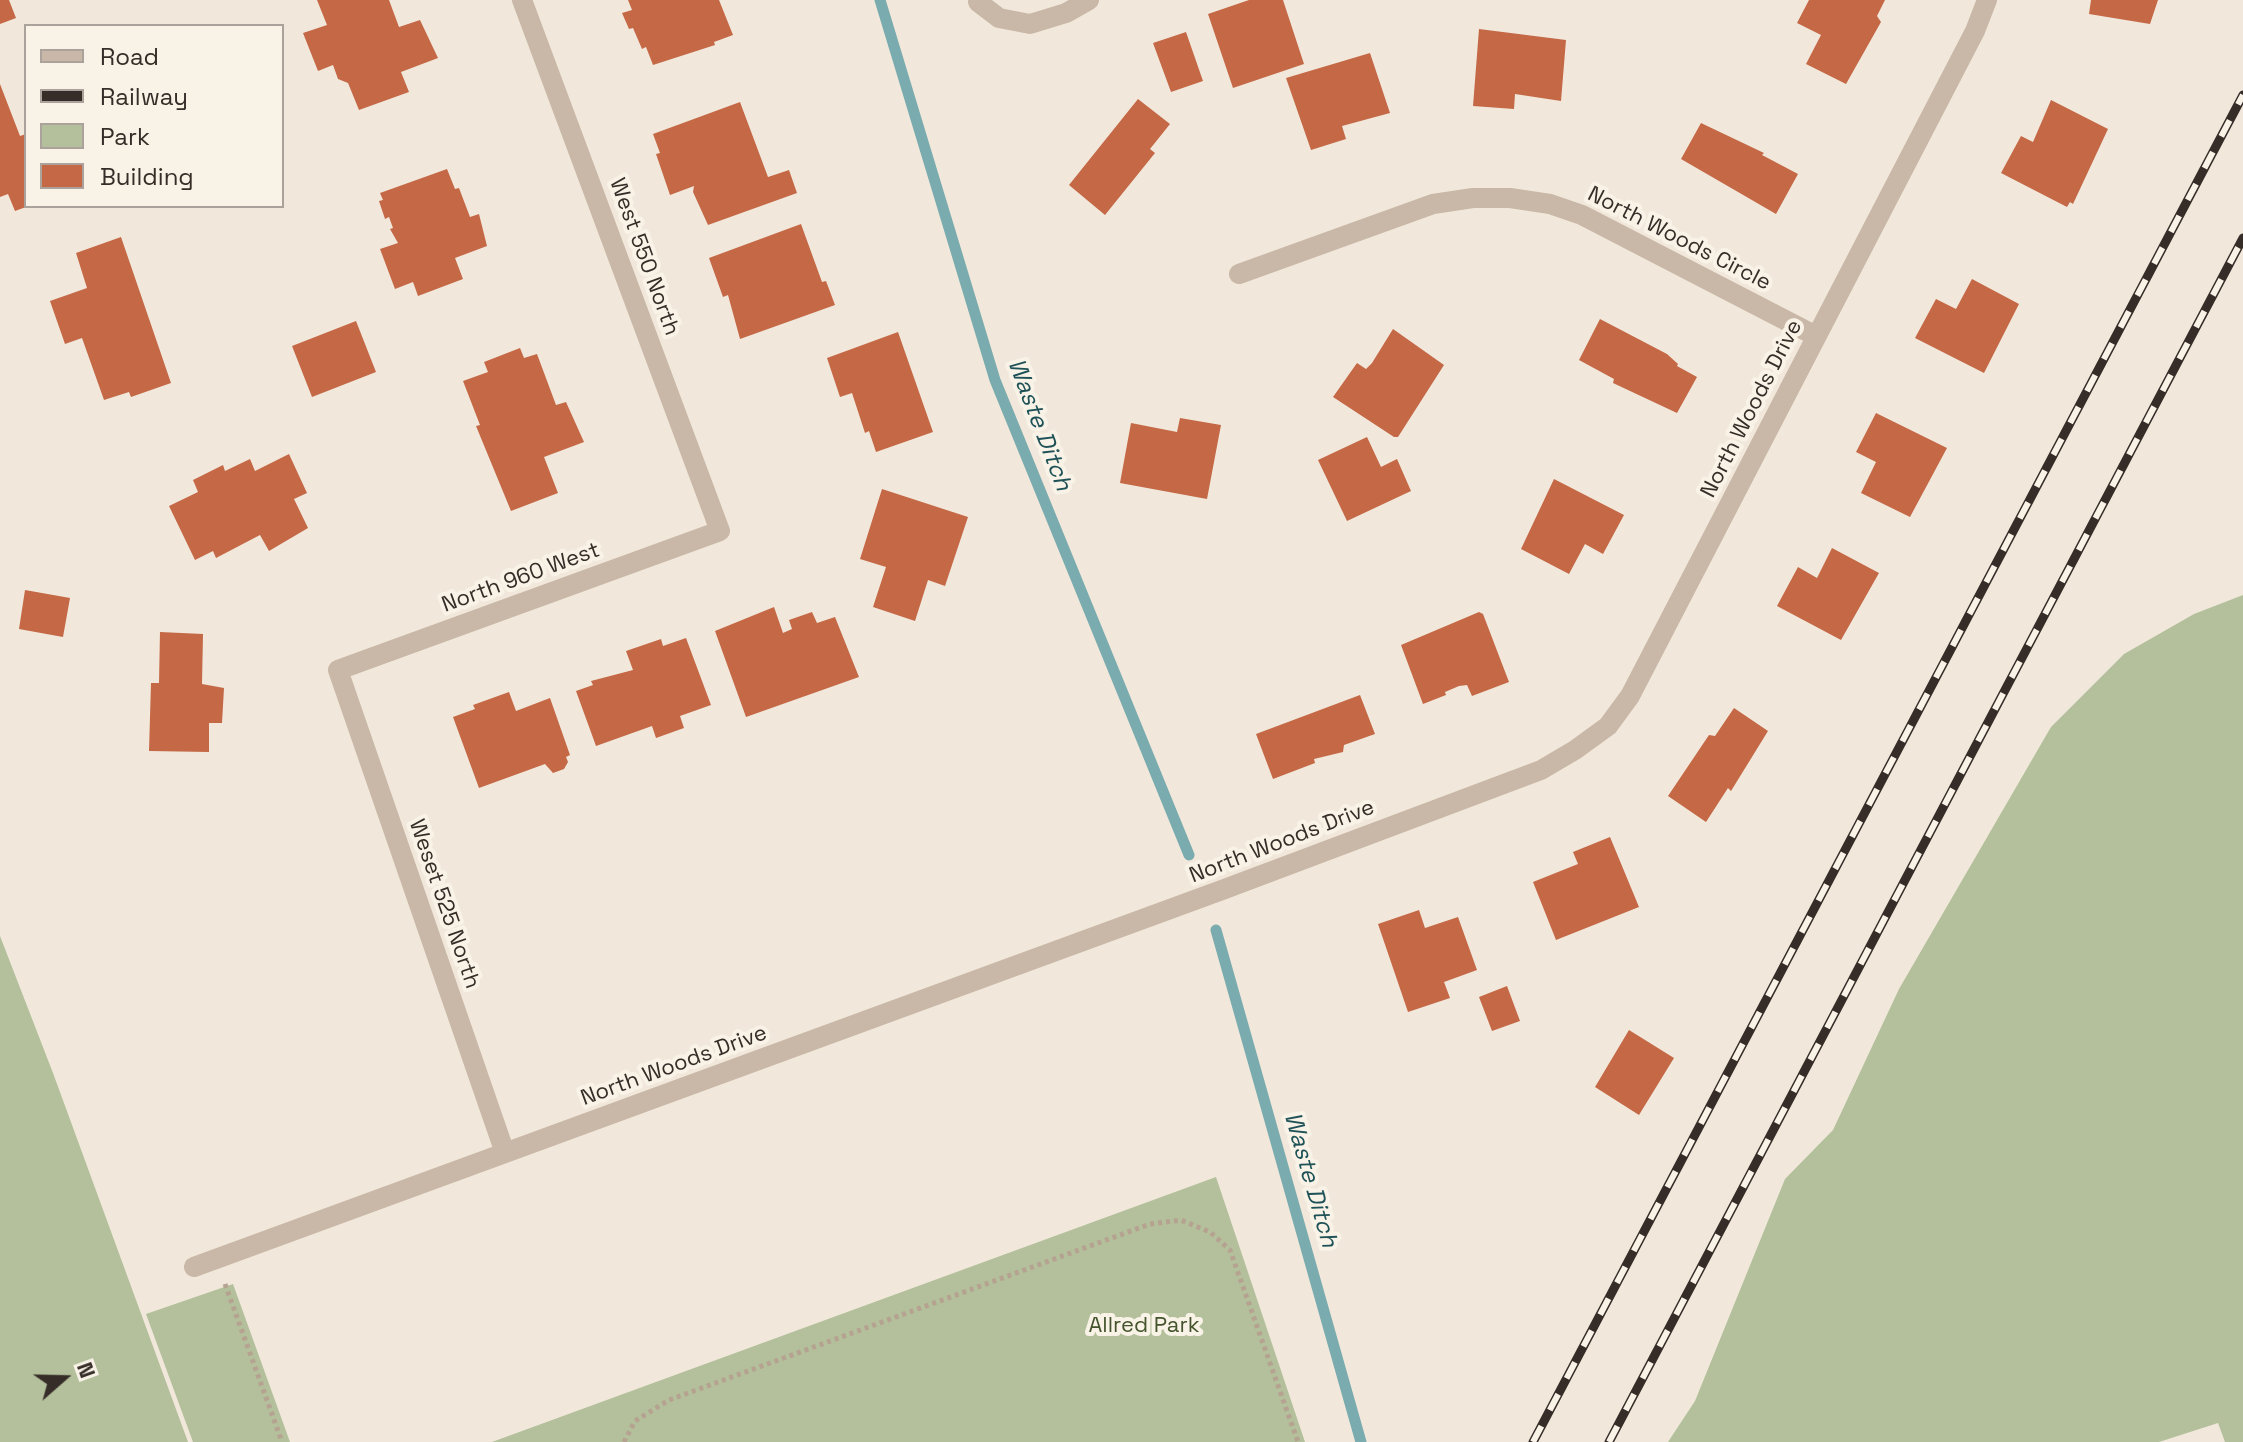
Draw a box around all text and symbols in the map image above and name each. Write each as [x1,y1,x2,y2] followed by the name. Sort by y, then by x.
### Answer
[24,24,284,208] legend
[100,41,159,72] text: Road
[100,81,188,112] text: Railway
[100,121,150,152] text: Park
[100,161,194,192] text: Building
[603,175,685,339] street label: West 550 North
[1583,181,1775,297] street label: North Woods Circle
[1696,316,1808,502] street label: North Woods Drive
[1001,355,1077,495] water label: Waste Ditch
[439,537,603,619] street label: North 960 West
[1186,795,1378,889] street label: North Woods Drive
[403,816,485,992] street label: Weset 525 North
[577,1020,771,1112] street label: North Woods Drive
[1277,1109,1343,1251] water label: Waste Ditch
[1088,1313,1200,1339] park label: Allred Park
[24,1338,104,1418] north arrow
[71,1358,102,1382] text: N

